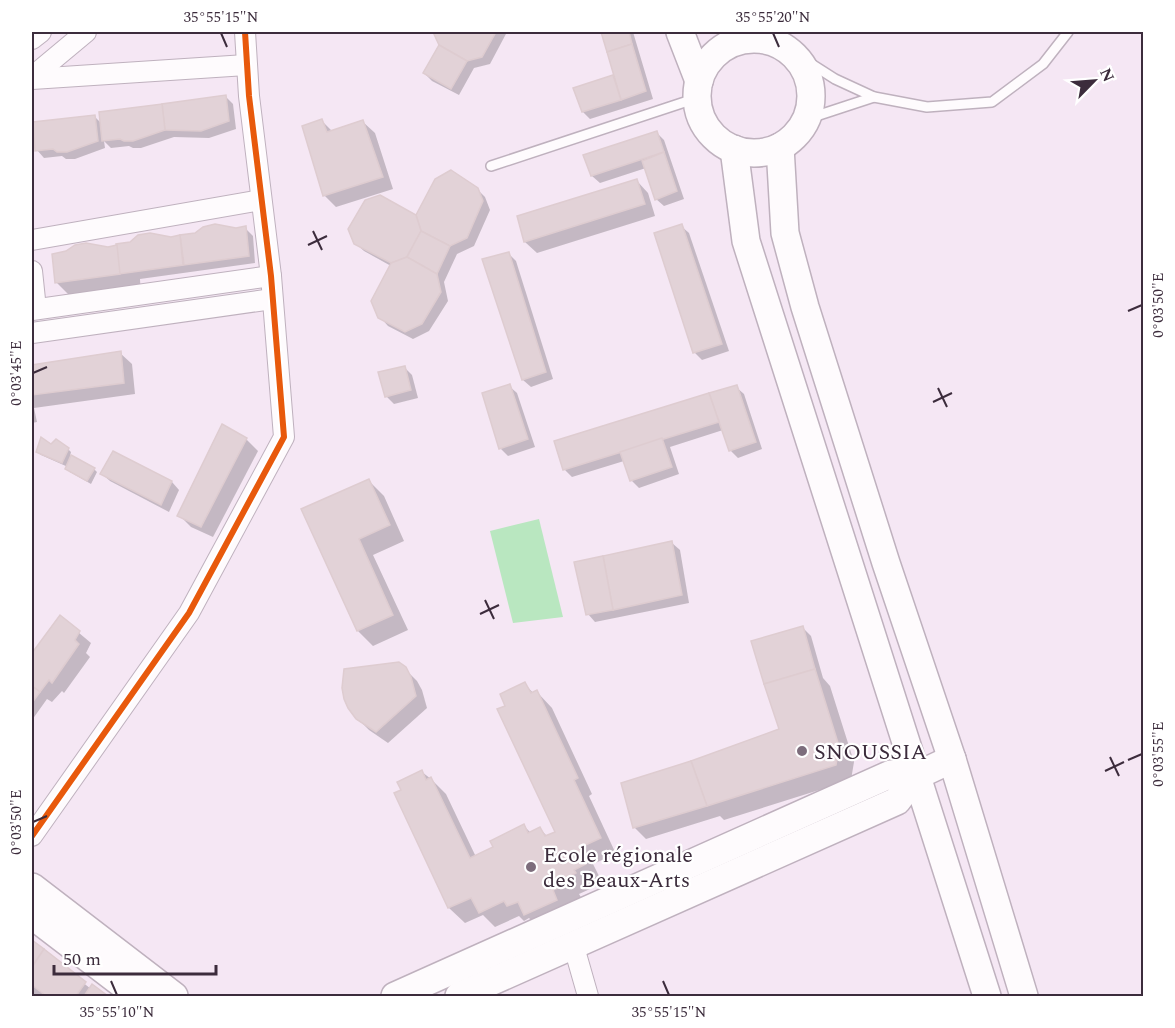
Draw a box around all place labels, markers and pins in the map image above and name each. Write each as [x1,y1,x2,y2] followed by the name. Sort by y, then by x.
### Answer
[814,736,927,769] place label: SNOUSSIA
[795,744,809,758] marker: SNOUSSIA
[543,839,693,897] place label: Ecole régionale des Beaux-Arts
[524,860,538,874] marker: Ecole régionale des Beaux-Arts

